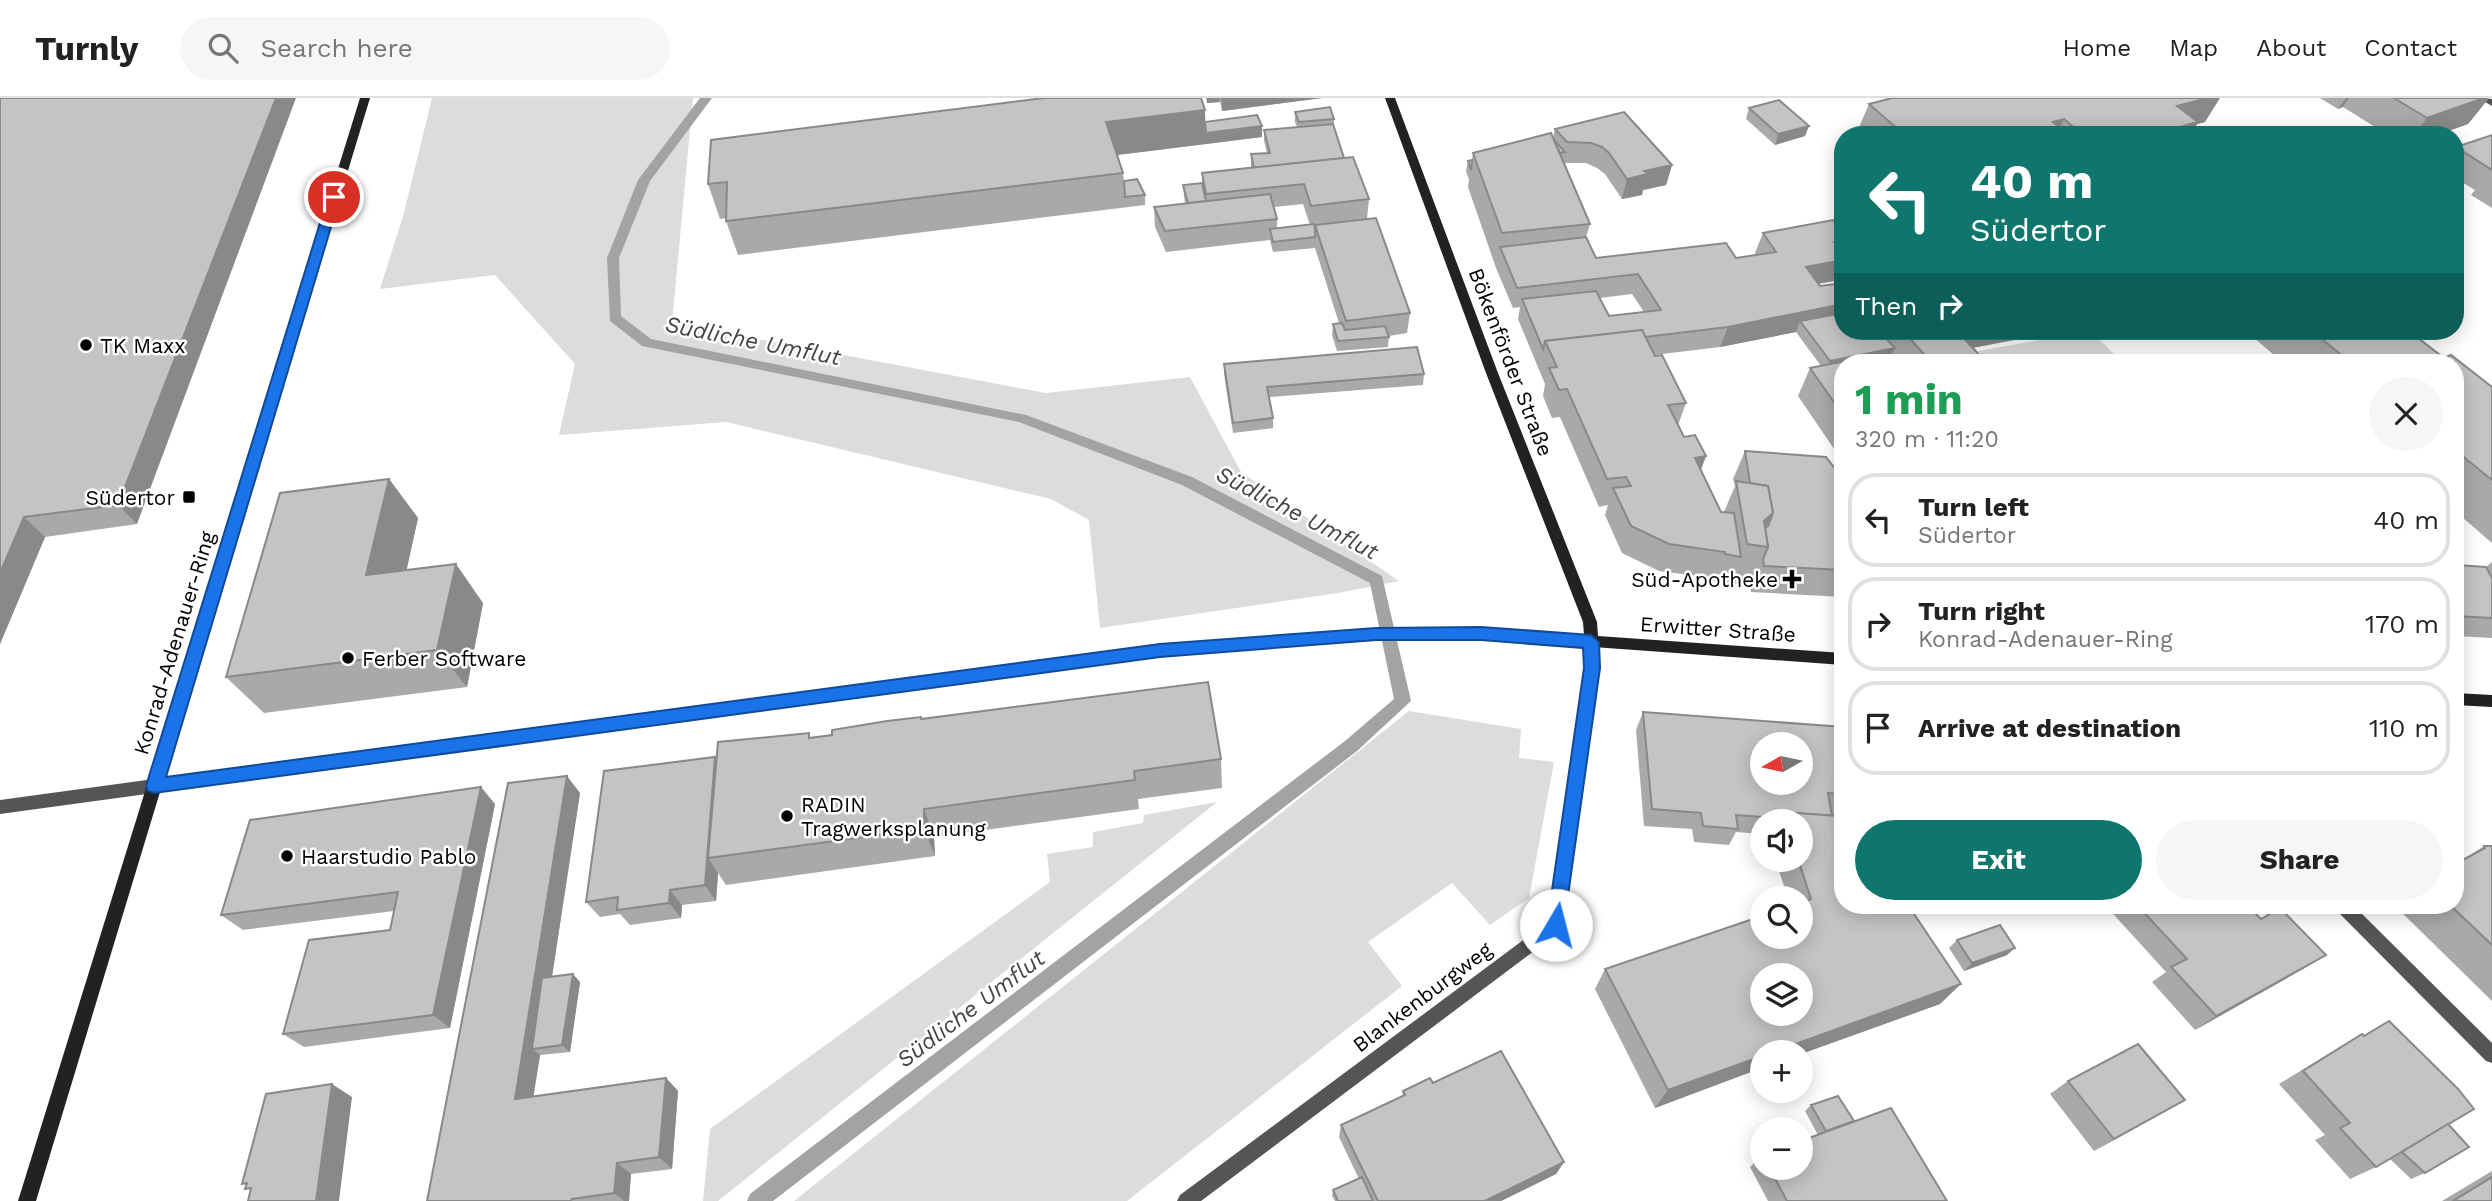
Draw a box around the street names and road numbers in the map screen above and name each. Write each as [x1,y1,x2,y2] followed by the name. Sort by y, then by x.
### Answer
[1464,264,1558,460] street label: Bökenförder Straße
[128,527,220,758] street label: Konrad-Adenauer-Ring
[1639,611,1797,647] street label: Erwitter Straße
[1348,936,1497,1057] street label: Blankenburgweg

